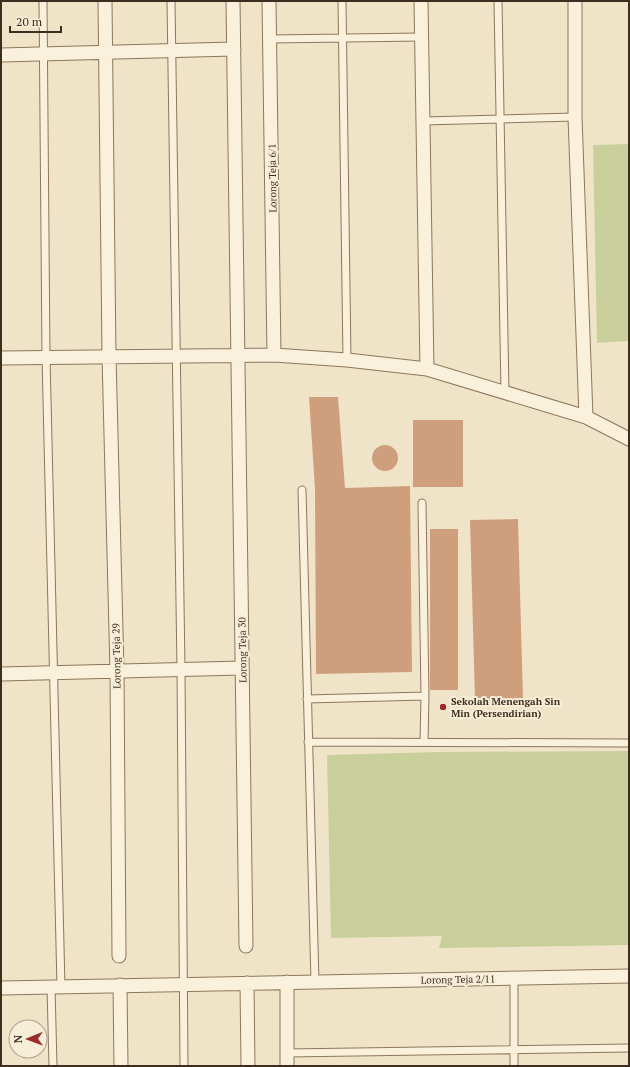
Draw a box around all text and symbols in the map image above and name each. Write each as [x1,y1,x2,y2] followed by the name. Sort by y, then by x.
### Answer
[10,8,61,34] scale bar
[16,14,43,29] text: 20 m
[265,143,280,213] street label: Lorong Teja 6/1
[235,617,250,683] street label: Lorong Teja 30
[109,623,124,689] street label: Lorong Teja 29
[451,695,561,720] place label: Sekolah Menengah Sin Min (Persendirian)
[438,702,448,712] marker: Sekolah Menengah Sin Min (Persendirian)
[421,972,495,987] street label: Lorong Teja 2/11
[8,1019,48,1059] north arrow
[11,1034,25,1043] text: N

